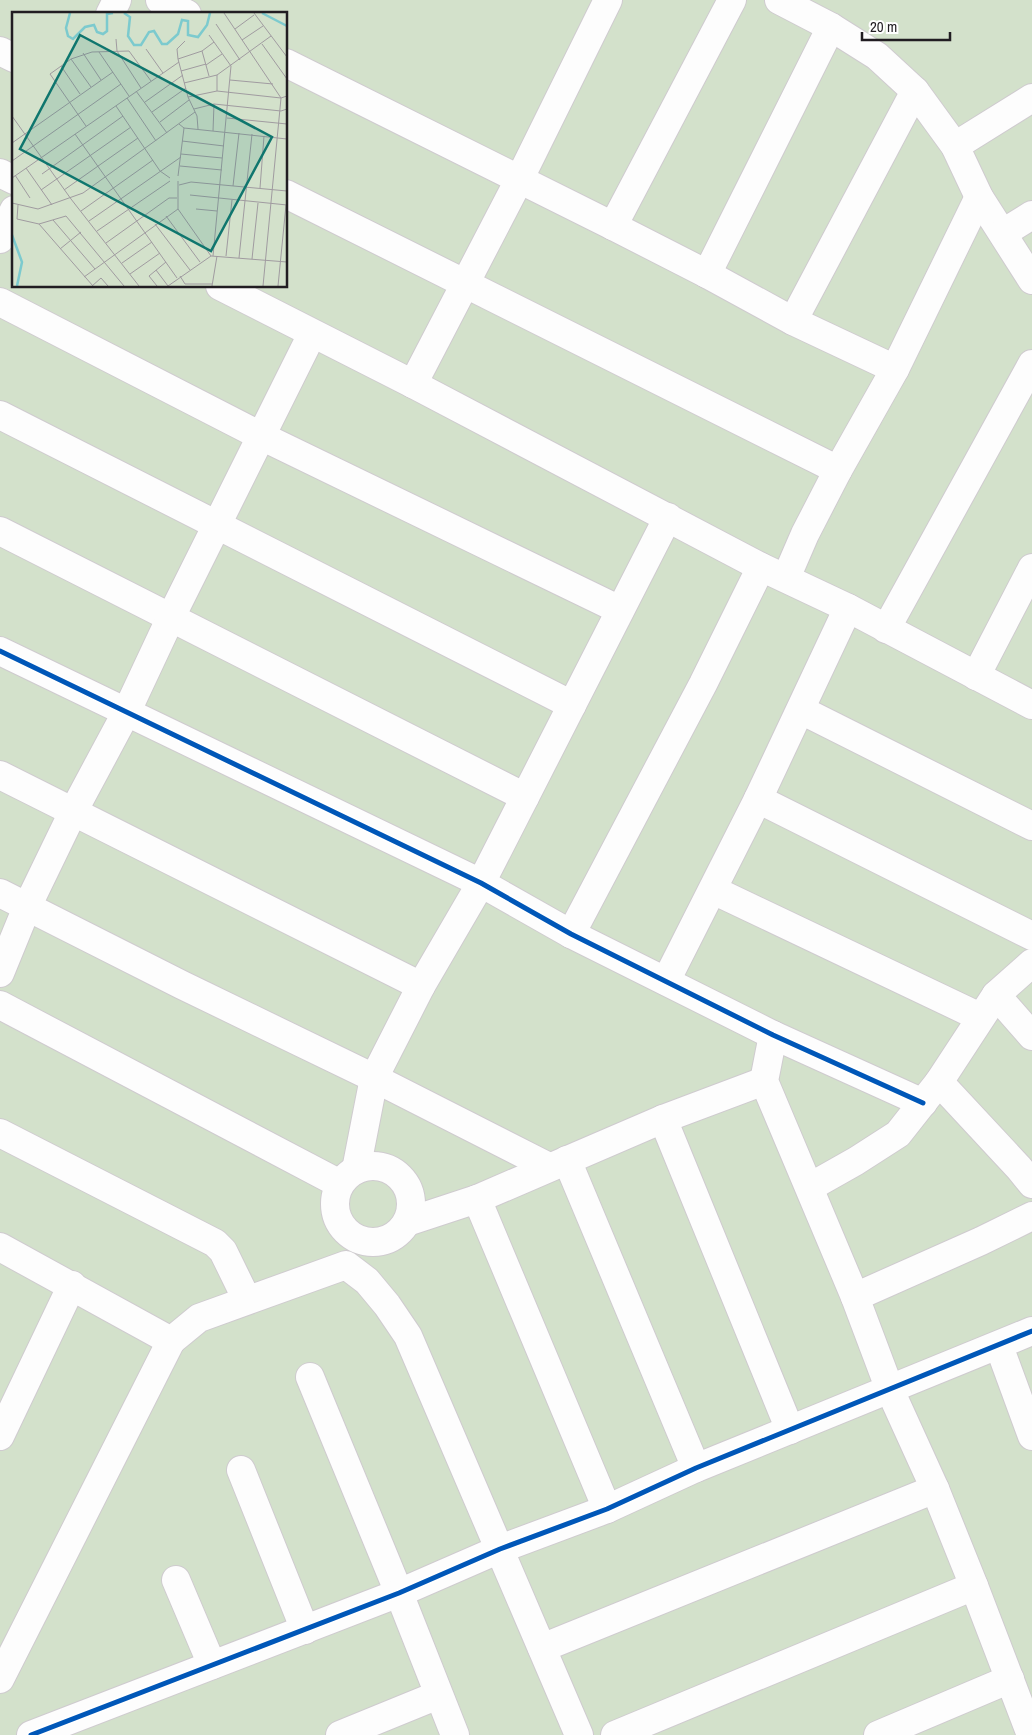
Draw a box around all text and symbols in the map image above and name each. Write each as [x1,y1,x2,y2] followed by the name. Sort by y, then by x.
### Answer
[862,10,950,42] scale bar
[12,12,288,288] inset map
[870,16,897,37] text: 20 m

